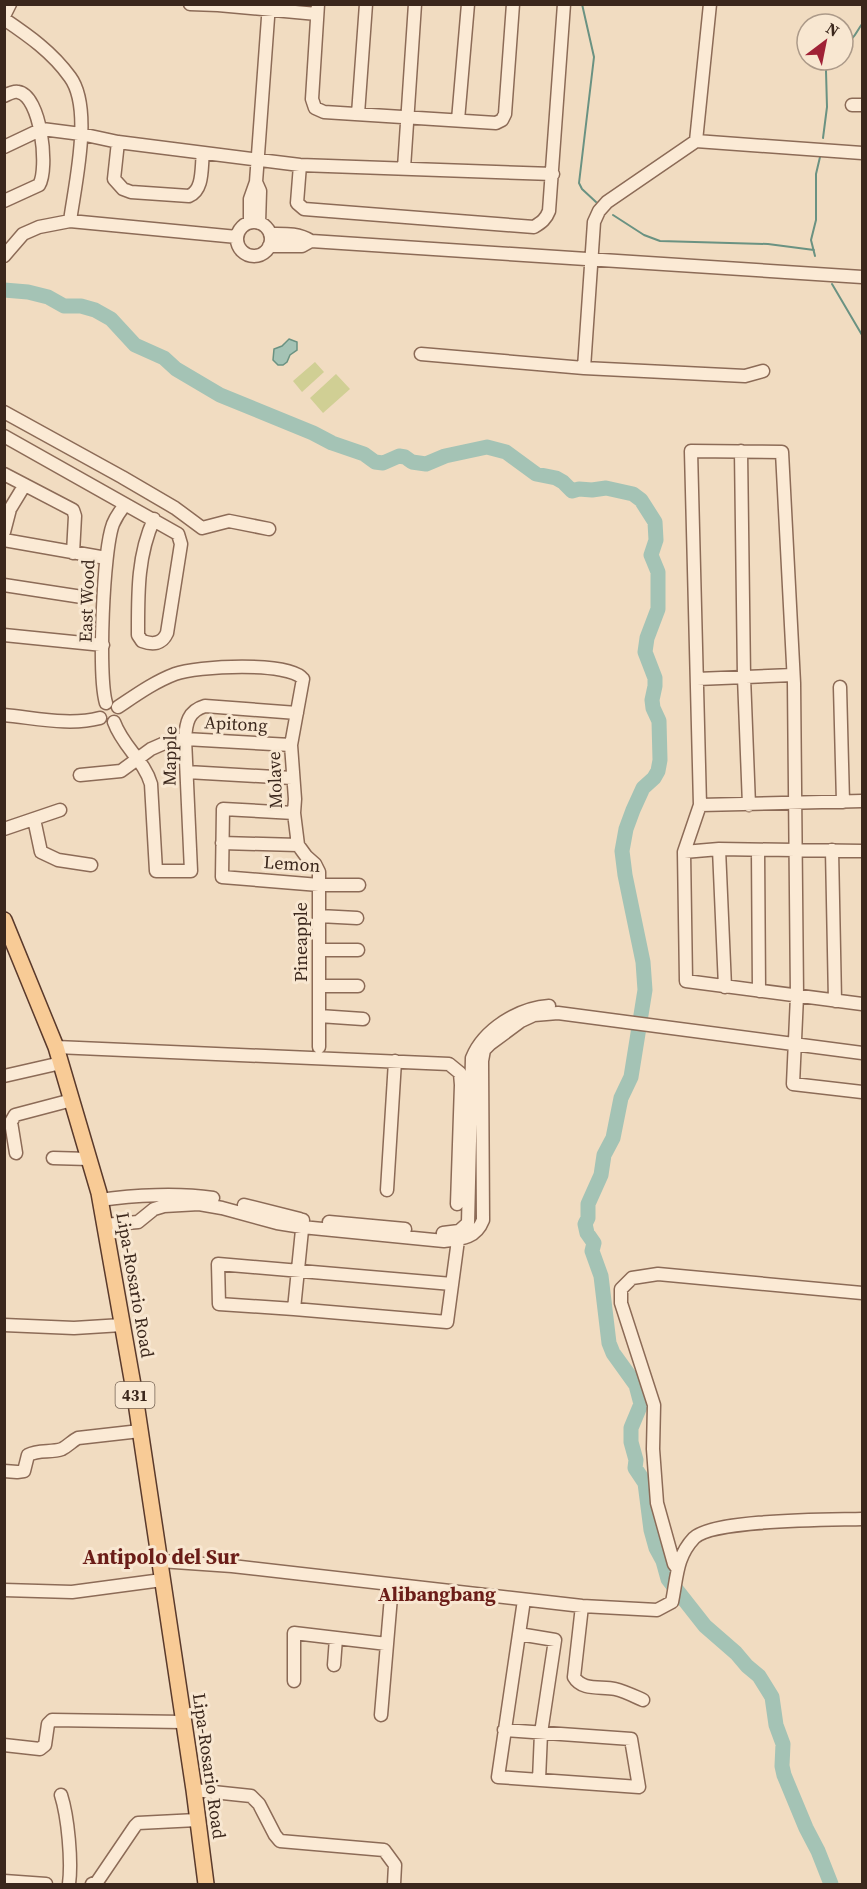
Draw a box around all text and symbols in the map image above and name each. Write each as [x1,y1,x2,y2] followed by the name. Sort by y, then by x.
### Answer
[795,12,855,72] north arrow
[822,17,844,42] text: N
[73,559,100,643] street label: East Wood
[204,709,268,738] street label: Apitong
[156,726,183,786] street label: Mapple
[261,751,288,809] street label: Molave
[263,849,321,878] street label: Lemon
[288,902,313,982] street label: Pineapple
[110,1210,161,1360] street label: Lipa-Rosario Road
[116,1382,154,1408] road number: 431
[82,1542,240,1571] district label: Antipolo del Sur
[378,1580,496,1608] district label: Alibangbang
[187,1691,232,1841] street label: Lipa-Rosario Road

